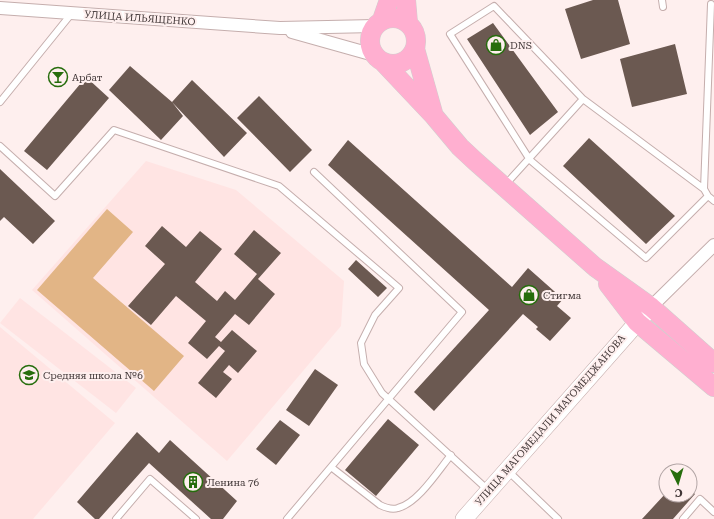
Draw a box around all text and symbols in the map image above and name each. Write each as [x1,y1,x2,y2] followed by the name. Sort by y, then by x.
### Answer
[84,9,196,27] street label: УЛИЦА ИЛЬЯЩЕНКО
[485,34,507,56] shop icon: DNS
[510,40,532,51] place label: DNS
[47,66,69,88] bar icon: Арбат
[72,72,103,83] place label: Арбат
[518,284,540,306] shop icon: Стигма
[543,290,582,301] place label: Стигма
[473,332,627,508] street label: УЛИЦА МАГОМЕДАЛИ МАГОМЕДЖАНОВА
[18,364,40,386] school or university icon: Средняя школа №6
[43,370,143,381] place label: Средняя школа №6
[658,463,698,503] north arrow
[182,471,204,493] building icon: Ленина 76
[207,477,260,488] place label: Ленина 76
[674,486,683,499] text: С

